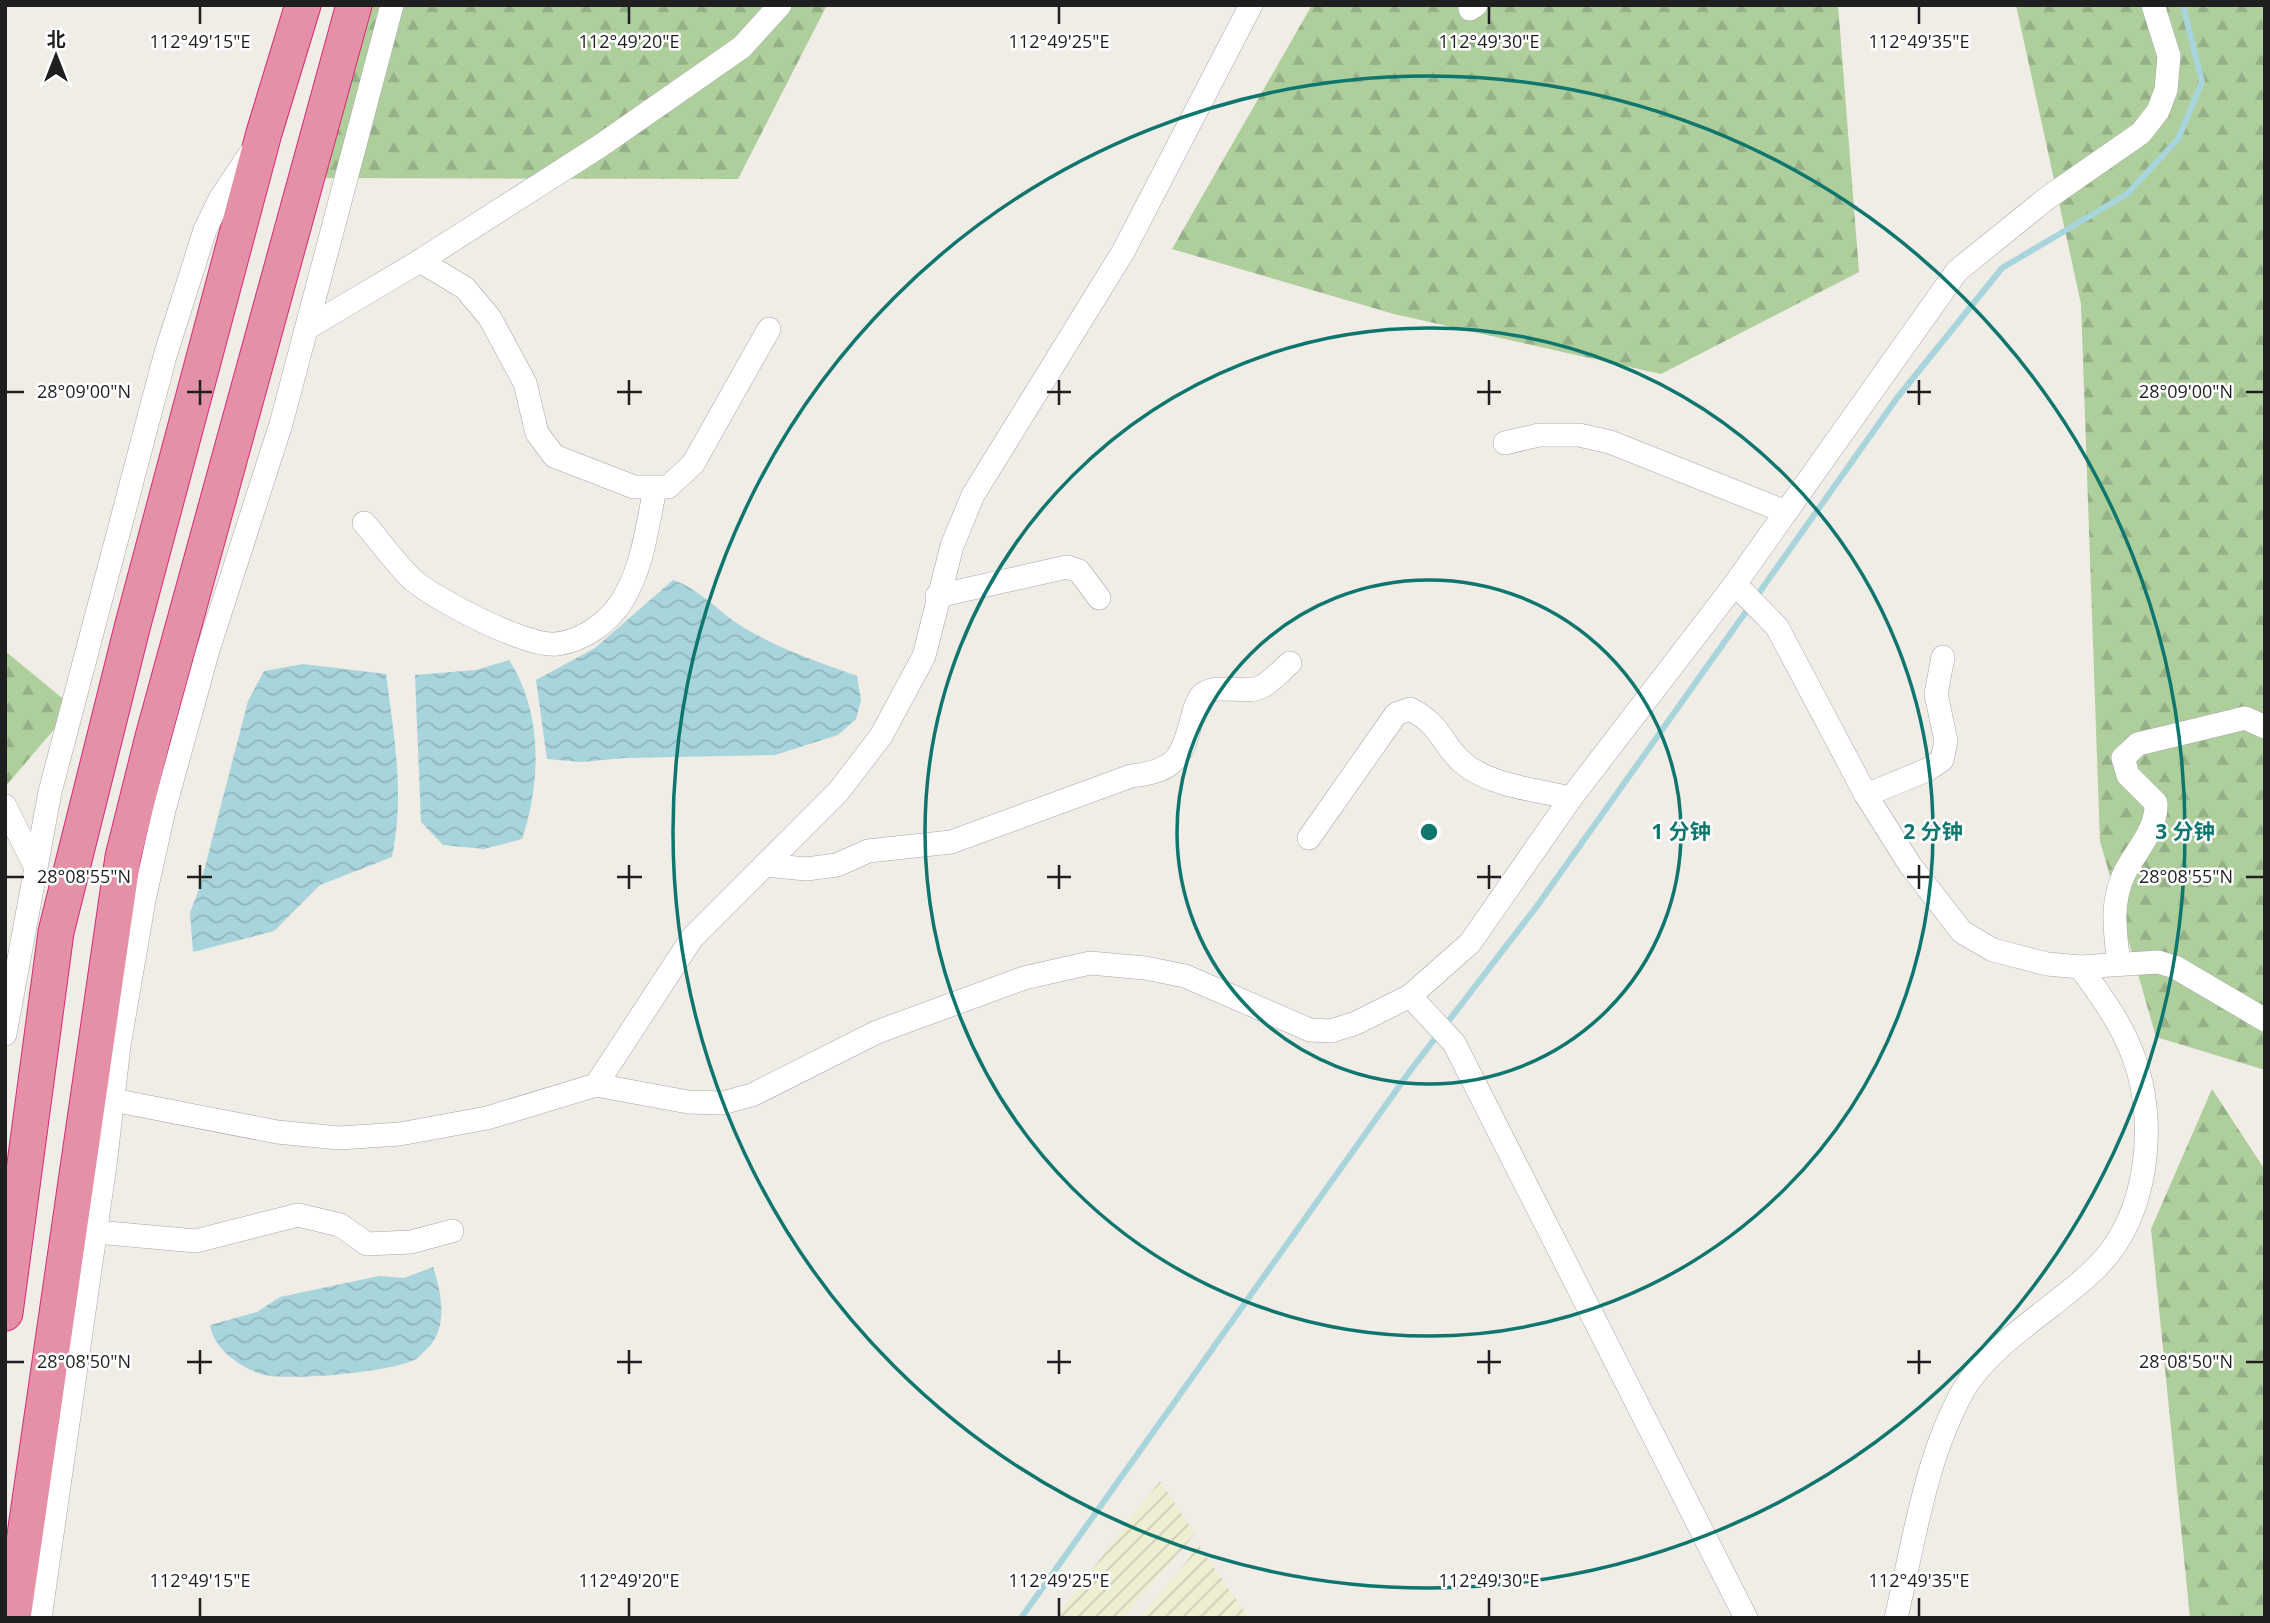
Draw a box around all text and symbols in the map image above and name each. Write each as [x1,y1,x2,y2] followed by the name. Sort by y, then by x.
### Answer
[21,21,91,91] north arrow
[46,26,66,52] text: 北
[150,29,250,53] text: 112°49'15"E
[579,29,679,53] text: 112°49'20"E
[1009,29,1109,53] text: 112°49'25"E
[1439,29,1539,53] text: 112°49'30"E
[1869,29,1969,53] text: 112°49'35"E
[37,379,131,403] text: 28°09'00"N
[2139,379,2233,403] text: 28°09'00"N
[1651,817,1711,845] text: 1 分钟
[1903,817,1963,845] text: 2 分钟
[2155,817,2215,845] text: 3 分钟
[1417,820,1441,844] centre of rings
[37,864,131,888] text: 28°08'55"N
[2139,864,2233,888] text: 28°08'55"N
[37,1349,131,1373] text: 28°08'50"N
[2139,1349,2233,1373] text: 28°08'50"N
[150,1568,250,1592] text: 112°49'15"E
[579,1568,679,1592] text: 112°49'20"E
[1009,1568,1109,1592] text: 112°49'25"E
[1439,1568,1539,1592] text: 112°49'30"E
[1869,1568,1969,1592] text: 112°49'35"E

